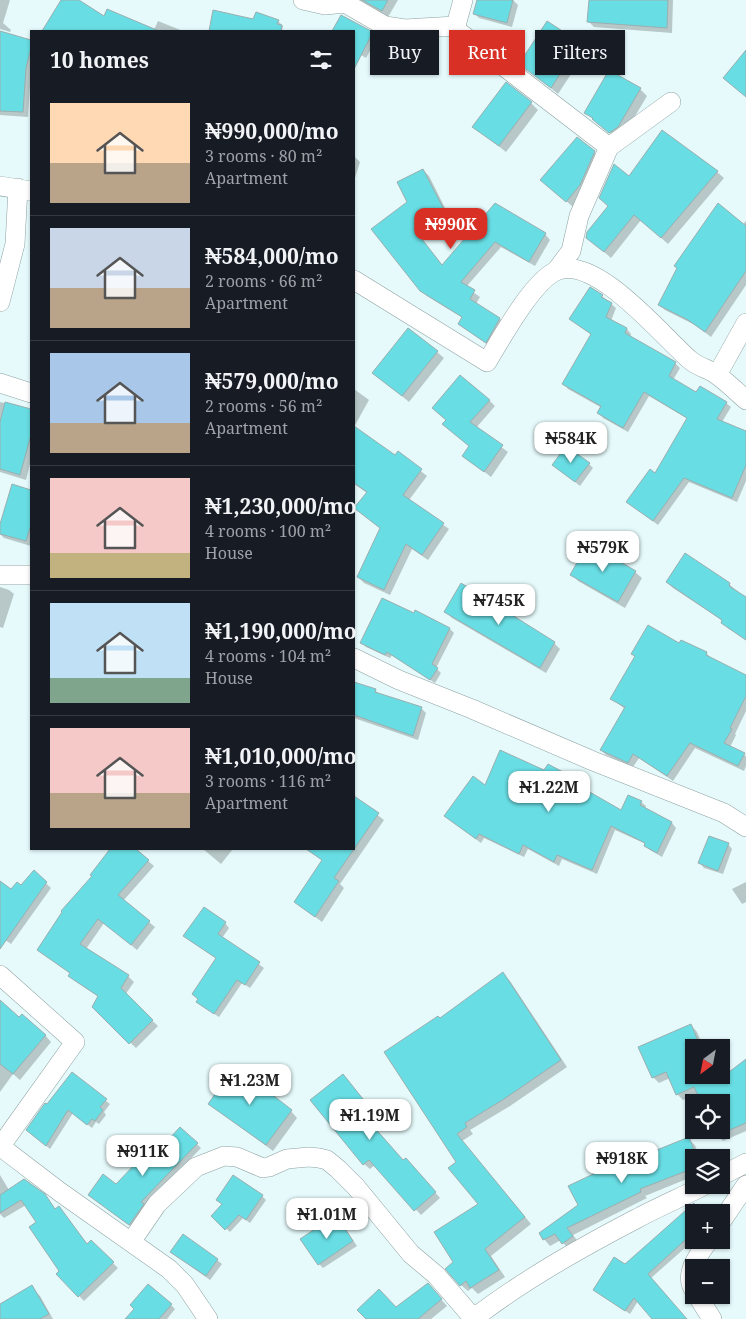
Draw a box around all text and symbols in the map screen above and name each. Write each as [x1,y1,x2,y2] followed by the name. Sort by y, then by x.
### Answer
[370,30,439,75] chip: Buy
[449,30,525,75] chip: Rent
[535,30,625,75] chip: Filters
[50,46,149,74] text: 10 homes
[307,46,335,74] icon: filters
[205,117,339,145] text: ₦990,000/mo
[90,123,150,183] icon: home
[205,145,322,167] text: 3 rooms · 80 m²
[205,167,288,189] text: Apartment
[416,208,486,250] pin: ₦990K
[425,213,477,235] text: ₦990K
[205,242,339,270] text: ₦584,000/mo
[90,248,150,308] icon: home
[205,270,322,292] text: 2 rooms · 66 m²
[205,292,288,314] text: Apartment
[205,367,339,395] text: ₦579,000/mo
[90,373,150,433] icon: home
[205,395,322,417] text: 2 rooms · 56 m²
[205,417,288,439] text: Apartment
[536,422,606,464] pin: ₦584K
[545,427,597,449] text: ₦584K
[205,492,357,520] text: ₦1,230,000/mo
[90,498,150,558] icon: home
[205,520,331,542] text: 4 rooms · 100 m²
[568,530,638,573] pin: ₦579K
[577,536,629,558] text: ₦579K
[205,542,253,564] text: House
[464,584,534,626] pin: ₦745K
[473,589,525,611] text: ₦745K
[205,617,357,645] text: ₦1,190,000/mo
[90,623,150,683] icon: home
[205,645,331,667] text: 4 rooms · 104 m²
[205,667,253,689] text: House
[205,742,357,770] text: ₦1,010,000/mo
[90,748,150,808] icon: home
[205,770,331,792] text: 3 rooms · 116 m²
[508,770,590,813] pin: ₦1.22M
[519,776,579,798] text: ₦1.22M
[205,792,288,814] text: Apartment
[685,1039,730,1084] north arrow
[685,1039,730,1304] map controls
[209,1064,291,1106] pin: ₦1.23M
[220,1069,280,1091] text: ₦1.23M
[685,1094,730,1139] button: locate
[329,1098,411,1141] pin: ₦1.19M
[340,1104,400,1126] text: ₦1.19M
[108,1134,178,1177] pin: ₦911K
[117,1140,169,1162] text: ₦911K
[587,1142,657,1184] pin: ₦918K
[596,1147,648,1169] text: ₦918K
[685,1149,730,1194] button: layers
[286,1198,368,1240] pin: ₦1.01M
[297,1203,357,1225] text: ₦1.01M
[685,1204,730,1249] button: +
[685,1259,730,1304] button: −

